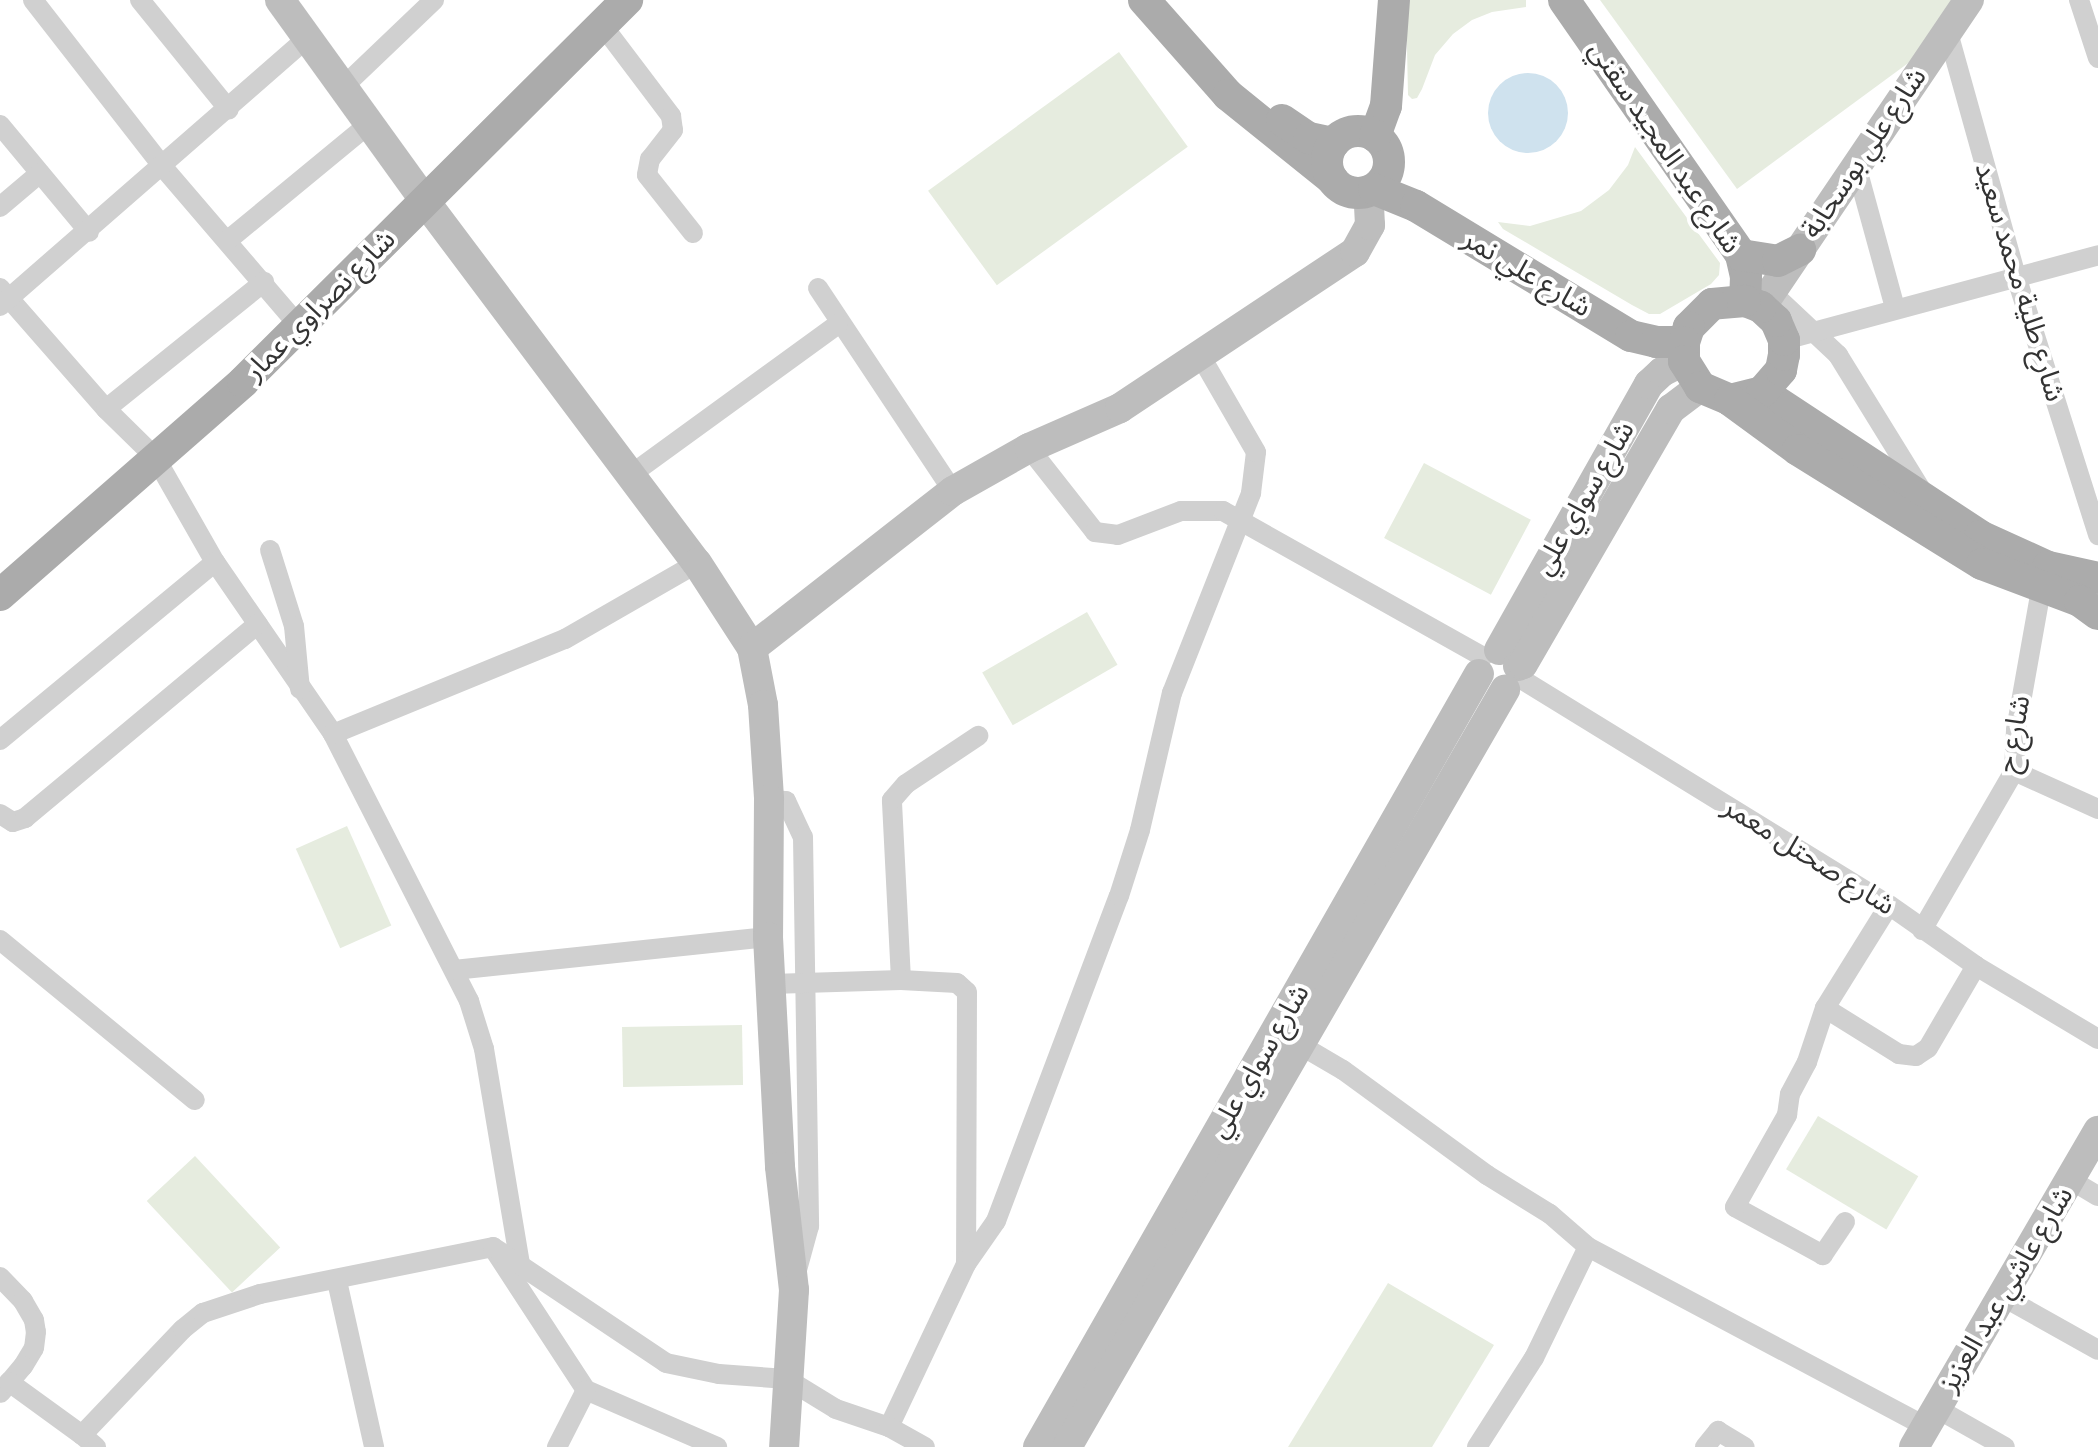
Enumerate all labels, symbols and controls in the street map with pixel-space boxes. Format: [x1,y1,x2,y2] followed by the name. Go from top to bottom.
[1581,34,1749,260] street label: شارع عبد المجيد سقني
[1795,61,1933,245] street label: شارع علي بوسحابة
[1968,158,2072,406] street label: شارع طلية محمد سعيد
[1457,222,1597,324] street label: شارع علي نمر
[238,223,402,387] street label: شارع نصراوي عمار
[1526,415,1642,581] street label: شارع سواي علي
[1991,693,2037,775] street label: شارع ح
[1717,790,1901,922] street label: شارع صحتل معمر
[1201,978,1317,1144] street label: شارع سواي علي
[1932,1180,2080,1398] street label: شارع عاشي عبد العزيز

